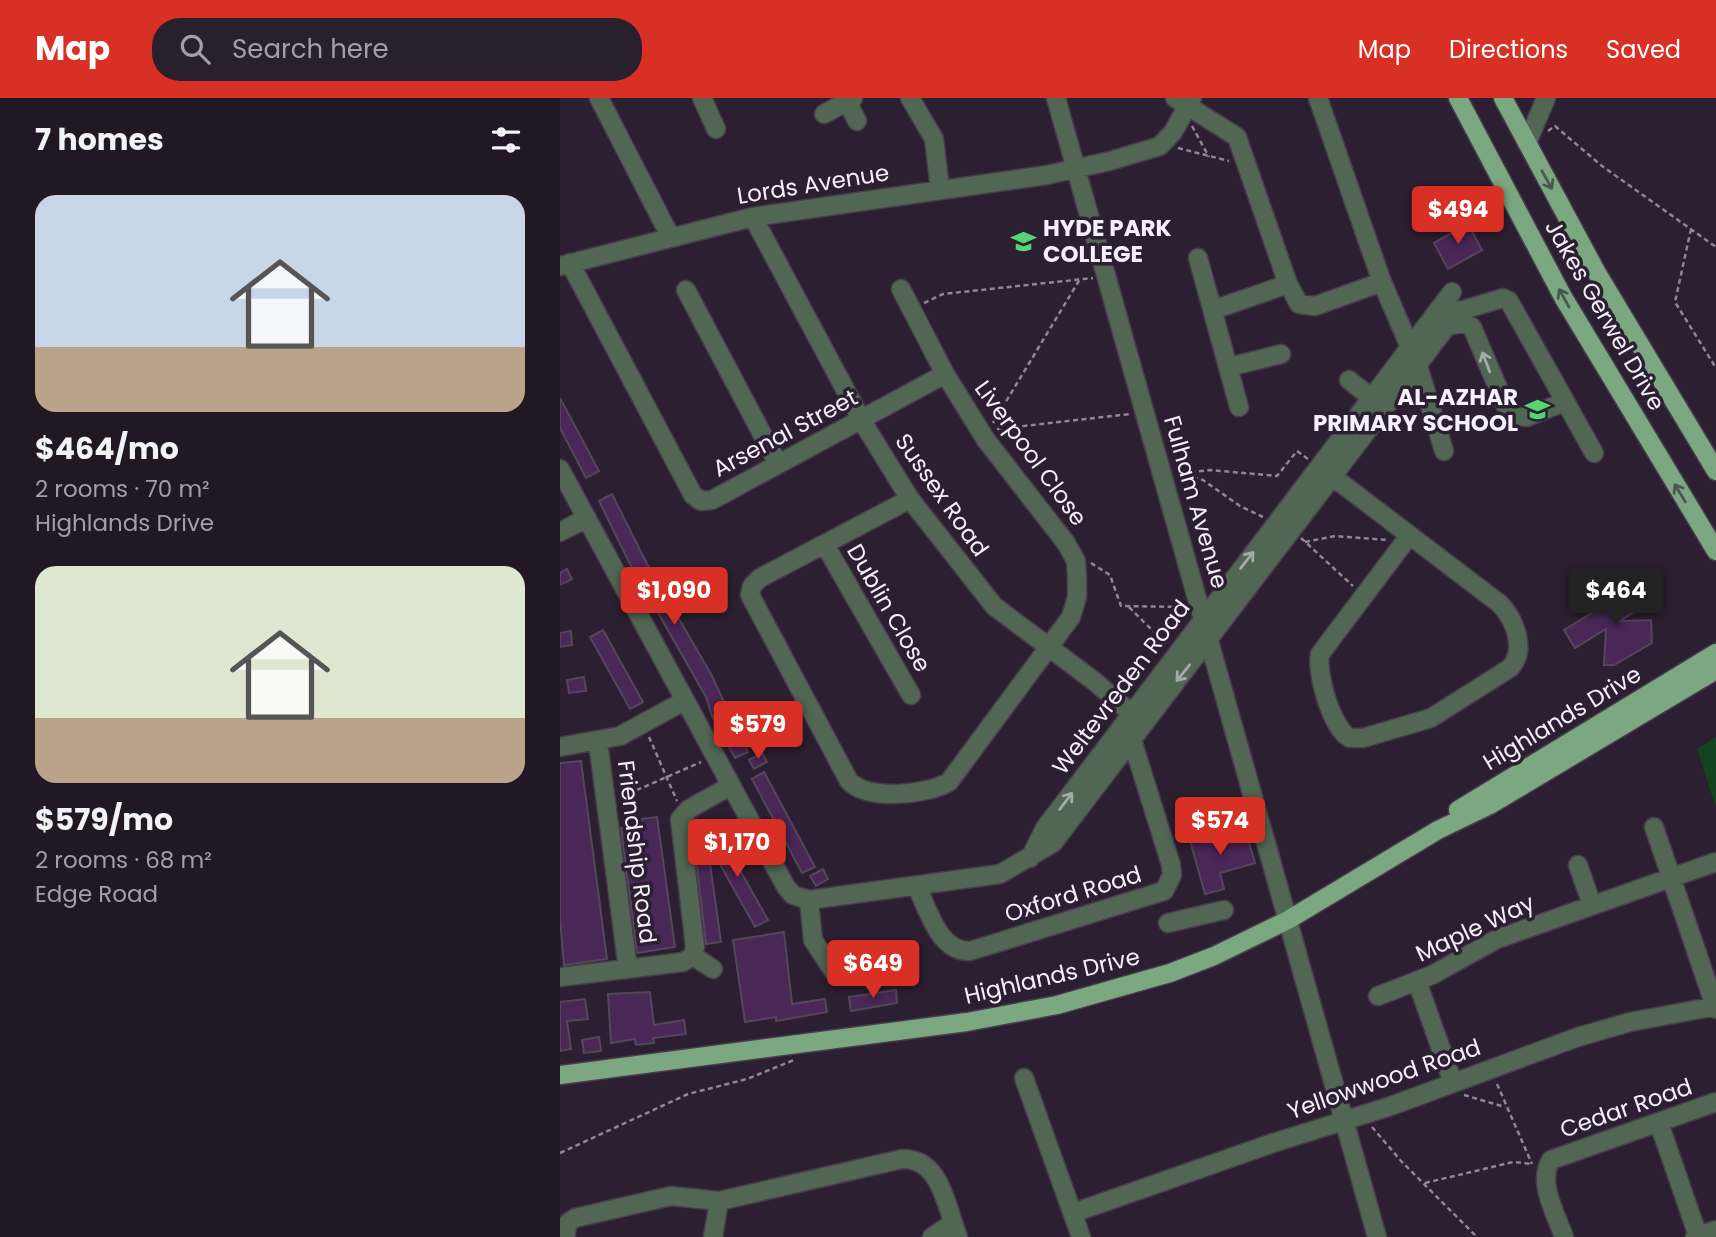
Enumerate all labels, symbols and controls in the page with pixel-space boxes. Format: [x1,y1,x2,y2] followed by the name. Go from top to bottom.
[152,18,642,81] search box
[35,25,110,72] text: Map
[176,30,214,68] icon: search
[232,31,389,67] text: Search here
[1358,33,1411,66] text: Map
[1449,33,1568,66] text: Directions
[1606,33,1681,66] text: Saved
[35,118,164,161] text: 7 homes
[487,121,525,159] icon: filters
[735,156,891,212] street label: Lords Avenue
[1540,169,1554,190] one-way arrow
[1417,186,1499,246] pin: $494
[1428,193,1488,225] text: $494
[1043,212,1172,270] place label: HYDE PARK COLLEGE
[1537,214,1673,416] street label: Jakes Gerwel Drive
[1009,227,1037,255] school or university icon: HYDE PARK COLLEGE
[217,241,343,367] icon: home
[1557,288,1571,308] one-way arrow
[1479,351,1492,373] one-way arrow
[967,374,1095,532] street label: Liverpool Close
[707,381,863,485] street label: Arsenal Street
[1313,381,1518,439] place label: AL-AZHAR PRIMARY SCHOOL
[1524,396,1552,424] school or university icon: AL-AZHAR PRIMARY SCHOOL
[1156,412,1236,592] street label: Fulham Avenue
[35,427,179,470] text: $464/mo
[888,427,996,563] street label: Sussex Road
[35,473,210,505] text: 2 rooms · 70 m²
[1673,483,1687,503] one-way arrow
[35,507,214,539] text: Highlands Drive
[839,538,939,678] street label: Dublin Close
[1240,552,1255,570] one-way arrow
[617,568,731,627] pin: $1,090
[1575,568,1657,627] pin: $464
[637,574,711,606] text: $1,090
[1586,574,1646,606] text: $464
[1045,593,1197,781] street label: Weltevreden Road
[217,612,343,738] icon: home
[1477,658,1647,778] street label: Highlands Drive
[1175,664,1191,682] one-way arrow
[717,702,799,761] pin: $579
[730,708,786,740] text: $579
[610,759,664,945] street label: Friendship Road
[1059,792,1074,810] one-way arrow
[35,798,173,841] text: $579/mo
[1179,798,1261,857] pin: $574
[1191,804,1249,836] text: $574
[680,820,794,879] pin: $1,170
[704,826,770,858] text: $1,170
[35,844,212,876] text: 2 rooms · 68 m²
[1001,858,1145,930] street label: Oxford Road
[35,878,158,910] text: Edge Road
[1410,886,1540,970] street label: Maple Way
[832,940,914,1000] pin: $649
[961,940,1143,1012] street label: Highlands Drive
[843,947,903,979] text: $649
[1283,1031,1485,1127] street label: Yellowwood Road
[1556,1070,1696,1146] street label: Cedar Road

